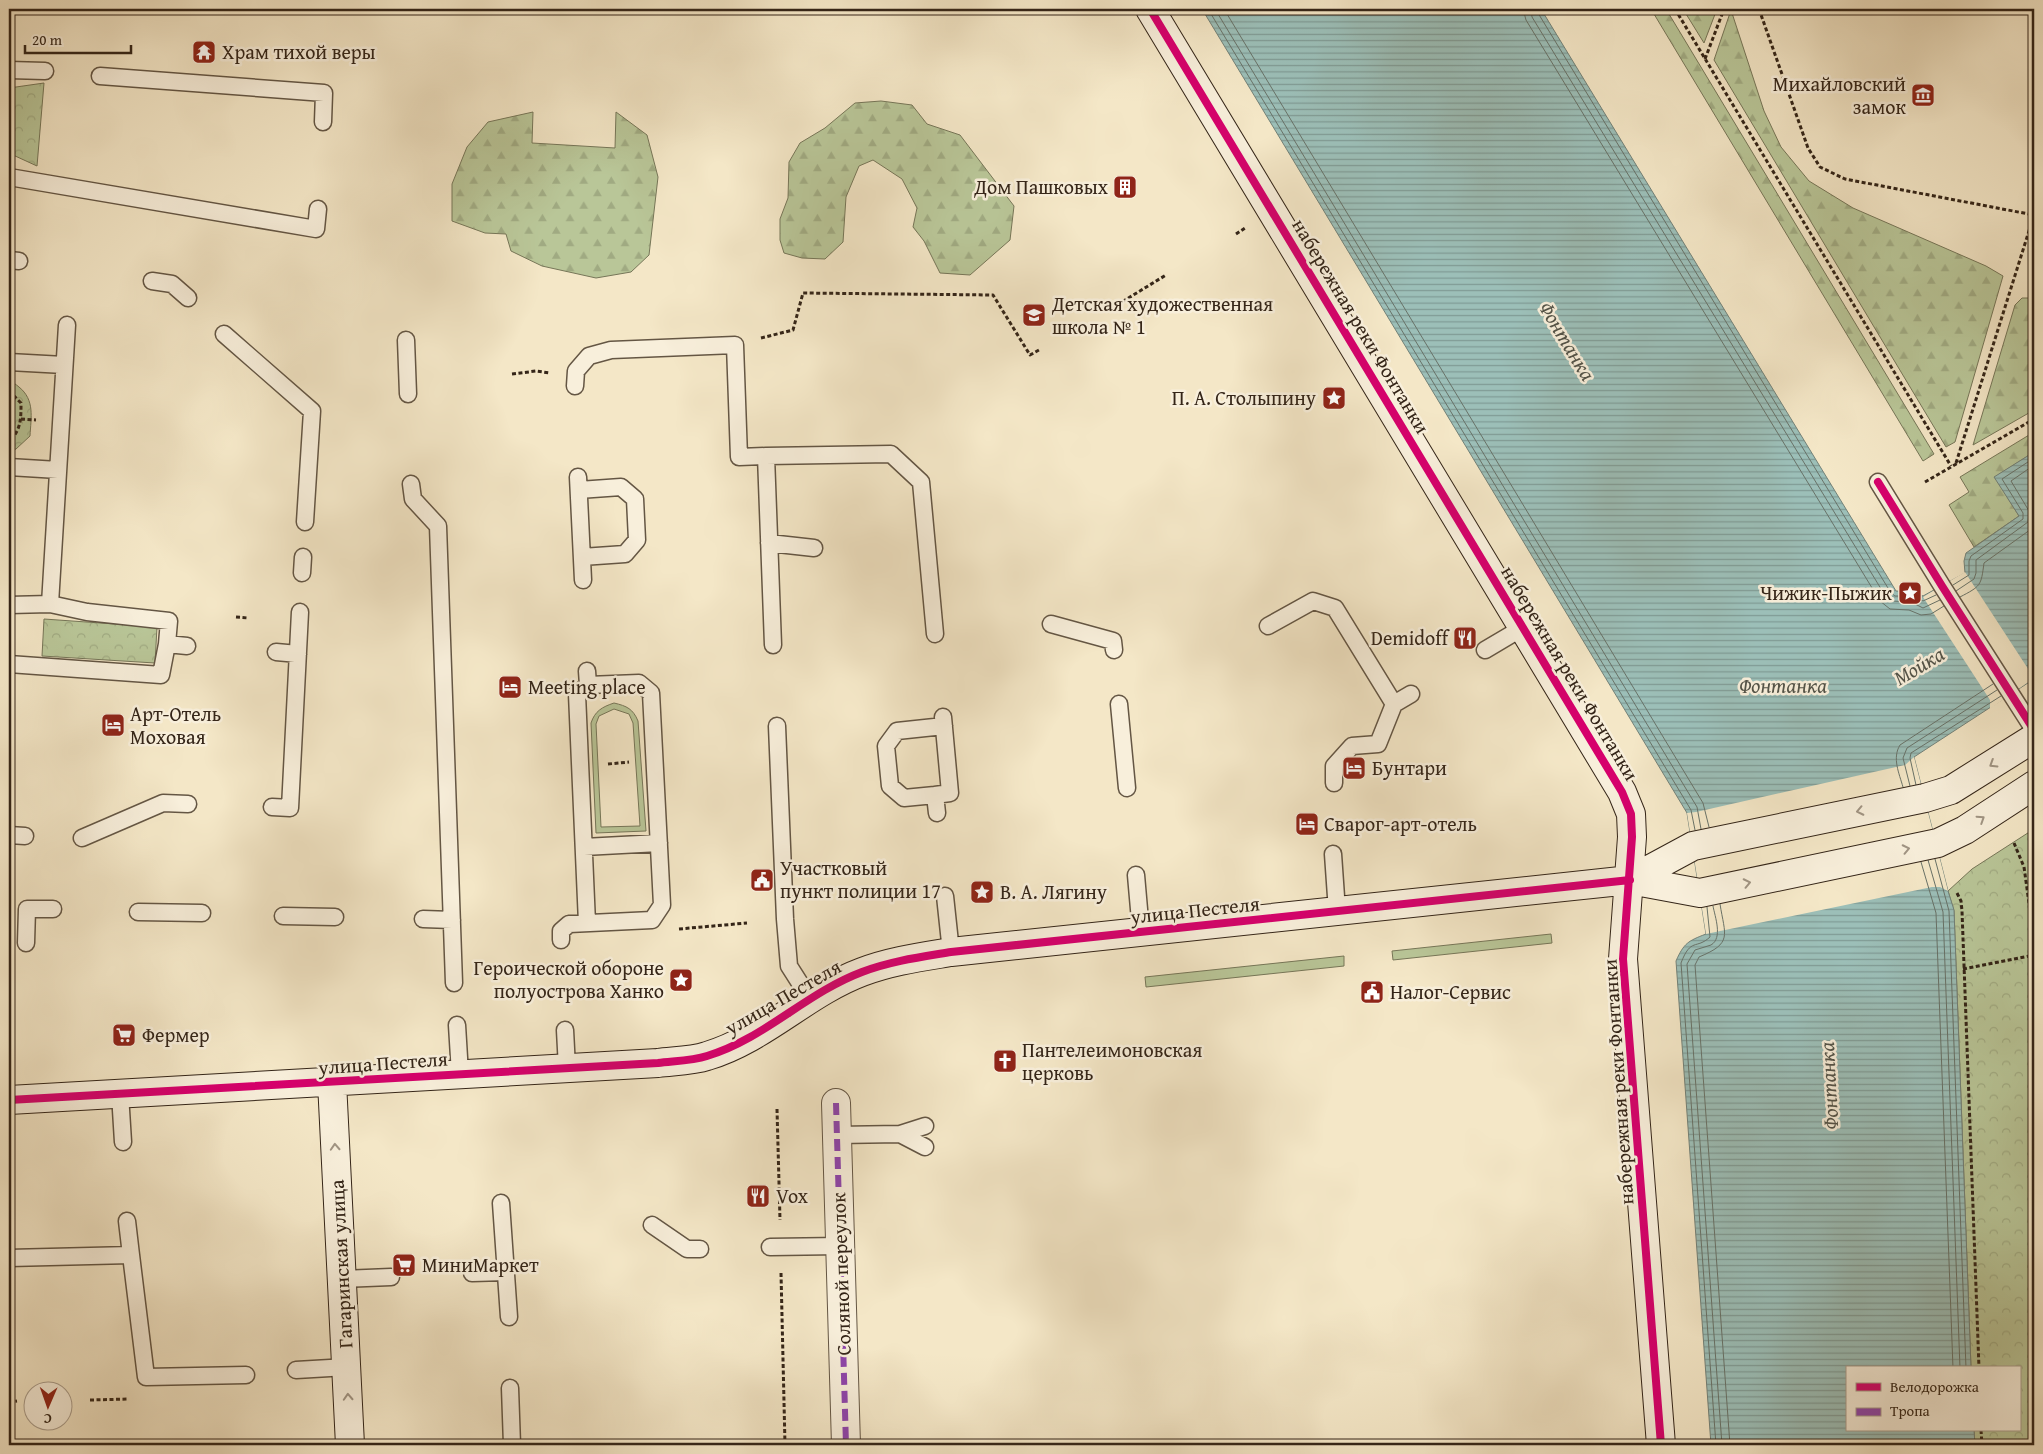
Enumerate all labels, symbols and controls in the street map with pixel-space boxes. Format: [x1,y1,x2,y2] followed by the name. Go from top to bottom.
[25,22,131,54] scale bar
[32,29,63,50] text: 20 m
[222,37,376,66] place label: Храм тихой веры
[191,39,217,65] temple icon: Храм тихой веры
[1773,69,1907,121] place label: Михайловский замок
[1910,82,1936,108] museum icon: Михайловский замок
[973,172,1109,201] place label: Дом Пашковых
[1112,174,1138,200] building icon: Дом Пашковых
[1286,213,1437,439] street label: набережная реки Фонтанки
[1051,289,1273,341] place label: Детская художественная школа № 1
[1531,295,1604,387] water label: Фонтанка
[1021,302,1047,328] school or university icon: Детская художественная школа № 1
[1172,383,1316,412] place label: П. А. Столыпину
[1321,385,1347,411] place icon: П. А. Столыпину
[1495,560,1646,786] street label: набережная реки Фонтанки
[1760,578,1893,607] place label: Чижик-Пыжик
[1897,580,1923,606] place icon: Чижик-Пыжик
[1371,623,1450,652] place label: Demidoff
[1452,625,1478,651] restaurant icon: Demidoff
[1887,638,1950,693] water label: Мойка
[1739,670,1827,701] water label: Фонтанка
[528,672,646,701] place label: Meeting place
[497,674,523,700] hotel icon: Meeting place
[130,699,221,751] place label: Арт-Отель Моховая
[100,712,126,738] hotel icon: Арт-Отель Моховая
[1372,753,1447,782] place label: Бунтари
[1341,755,1367,781] hotel icon: Бунтари
[1989,758,1999,767] one-way arrow
[1855,806,1864,816] one-way arrow
[1324,809,1477,838] place label: Сварог-арт-отель
[1294,811,1320,837] hotel icon: Сварог-арт-отель
[1976,816,1985,826] one-way arrow
[1902,845,1911,855] one-way arrow
[780,853,941,905] place label: Участковый пункт полиции 17
[749,867,775,893] public building icon: Участковый пункт полиции 17
[1000,877,1107,906] place label: В. А. Лягину
[1743,878,1752,889] one-way arrow
[969,879,995,905] place icon: В. А. Лягину
[1128,888,1261,931] street label: улица Пестеля
[718,952,846,1042] street label: улица Пестеля
[473,953,664,1005] place label: Героической обороне полуострова Ханко
[1594,958,1641,1206] street label: набережная реки Фонтанки
[668,967,694,993] place icon: Героической обороне полуострова Ханко
[1390,977,1511,1006] place label: Налог-Сервис
[1359,979,1385,1005] public building icon: Налог-Сервис
[142,1020,210,1049] place label: Фермер
[111,1022,137,1048] supermarket icon: Фермер
[1022,1035,1202,1087] place label: Пантелеимоновская церковь
[1811,1041,1846,1131] water label: Фонтанка
[316,1044,449,1082] street label: улица Пестеля
[992,1048,1018,1074] church icon: Пантелеимоновская церковь
[329,1143,340,1151] one-way arrow
[322,1178,359,1349] street label: Гагаринская улица
[776,1181,809,1210] place label: Vox
[745,1183,771,1209] restaurant icon: Vox
[823,1192,858,1356] street label: Соляной переулок
[422,1250,539,1279] place label: МиниМаркет
[391,1252,417,1278] supermarket icon: МиниМаркет
[1846,1366,2020,1432] legend
[1890,1376,1980,1397] text: Велодорожка
[22,1382,72,1432] north arrow
[343,1392,353,1400] one-way arrow
[1890,1400,1931,1421] text: Тропа
[43,1409,52,1429] text: С

